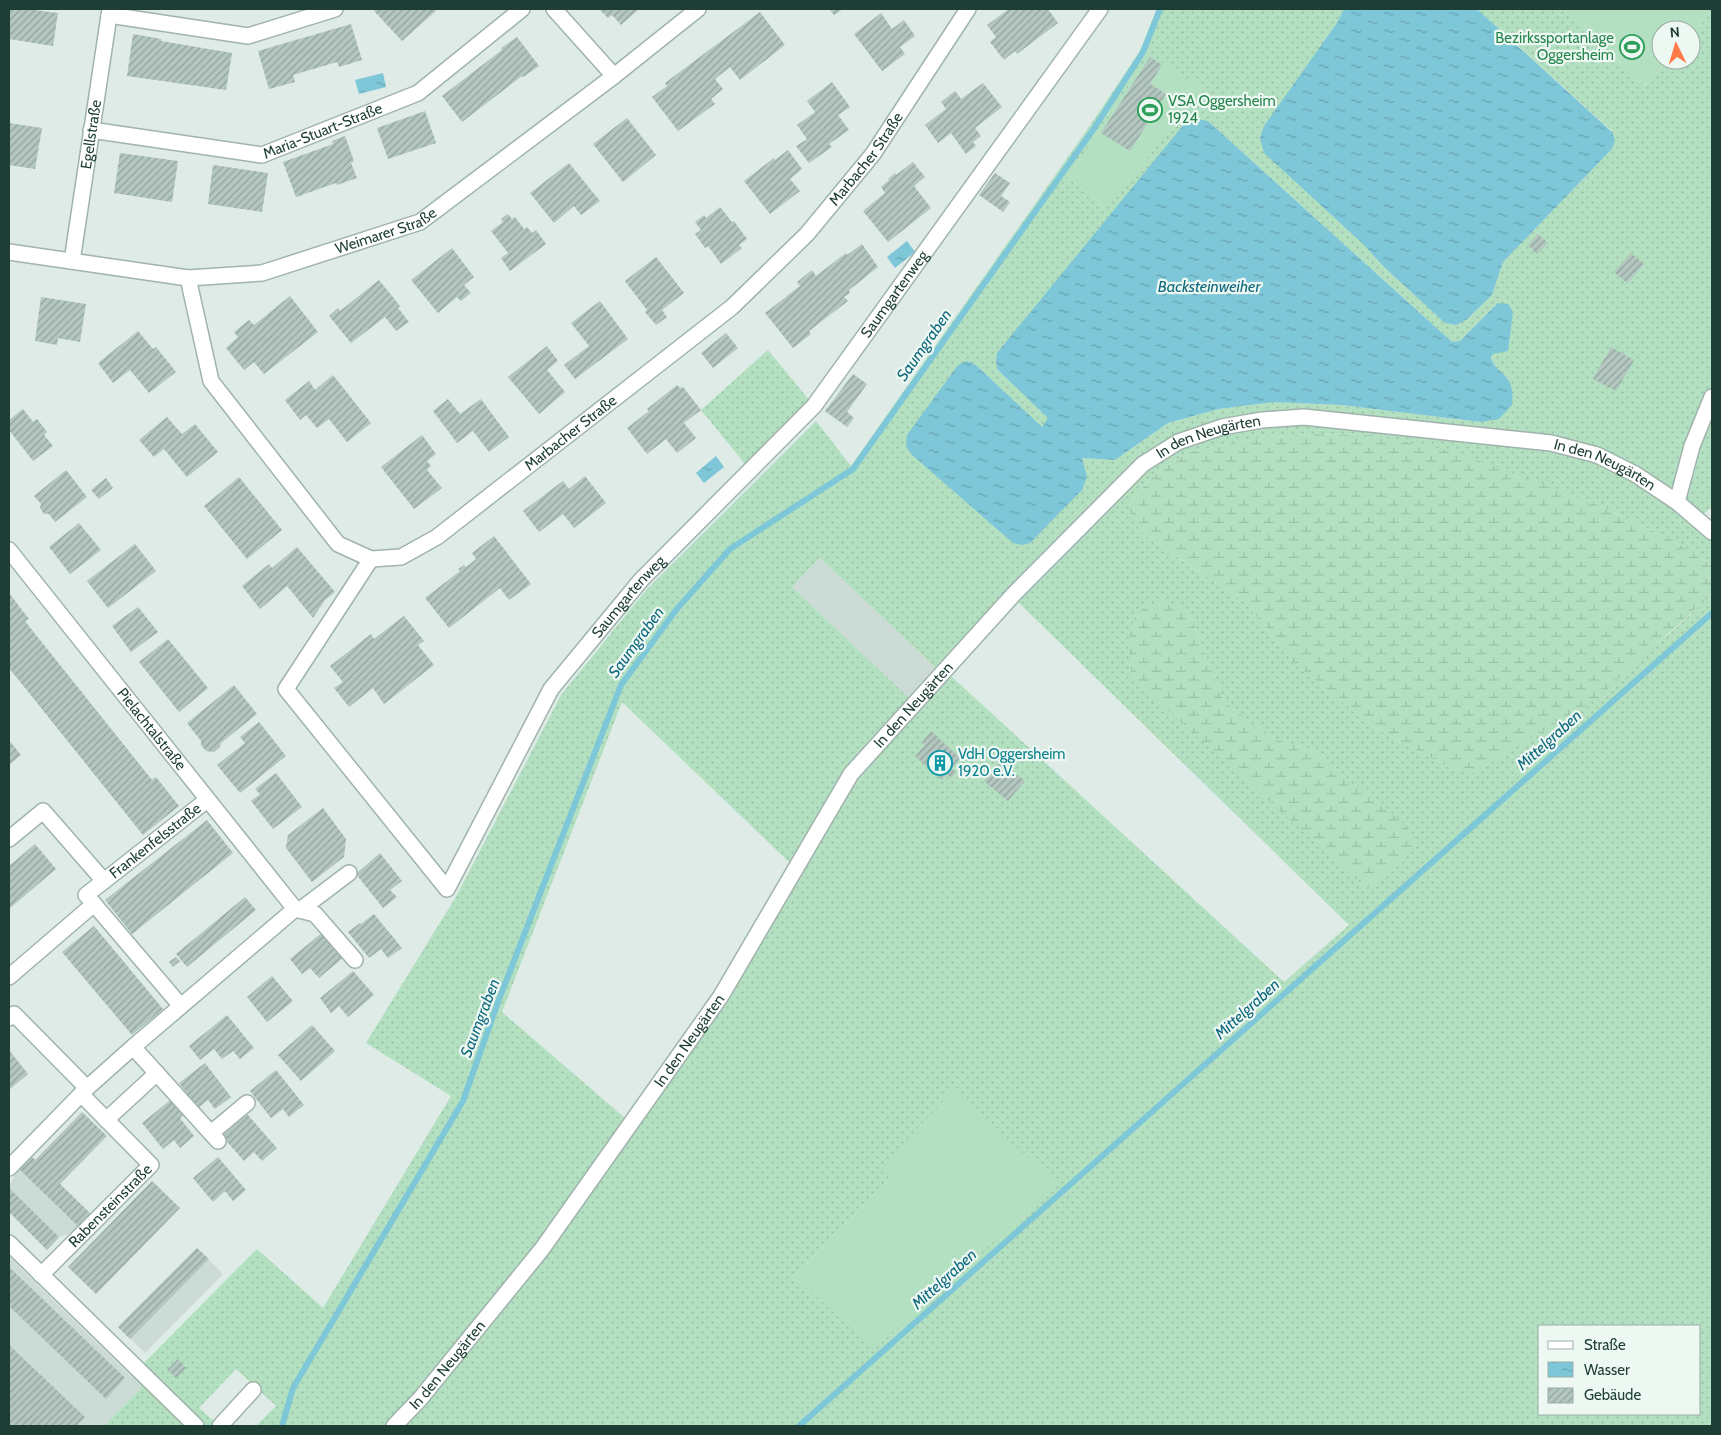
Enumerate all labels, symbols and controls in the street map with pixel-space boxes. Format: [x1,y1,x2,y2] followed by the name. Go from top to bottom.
[1651,20,1701,70] north arrow
[1669,23,1681,41] text: N
[1495,29,1614,64] place label: Bezirkssportanlage Oggersheim
[1619,34,1645,60] sports icon: Bezirkssportanlage Oggersheim
[1168,92,1276,127] place label: VSA Oggersheim 1924
[1137,97,1163,123] sports icon: VSA Oggersheim 1924
[77,98,105,170] street label: Egellstraße
[260,99,385,163] street label: Maria-Stuart-Straße
[825,109,907,209] street label: Marbacher Straße
[333,204,440,258] street label: Weimarer Straße
[857,247,932,341] street label: Saumgartenweg
[1158,277,1261,296] water label: Backsteinweiher
[893,306,955,384] water label: Saumgraben
[521,391,621,474] street label: Marbacher Straße
[1153,411,1262,462] street label: In den Neugärten
[1552,435,1659,494] street label: In den Neugärten
[588,551,669,642] street label: Saumgartenweg
[604,603,668,681] water label: Saumgraben
[870,658,957,752] street label: In den Neugärten
[113,684,190,774] street label: Pielachtalstraße
[1512,706,1585,775] water label: Mittelgraben
[958,745,1066,780] place label: VdH Oggersheim 1920 e.V.
[927,750,953,776] building icon: VdH Oggersheim 1920 e.V.
[106,799,205,882] street label: Frankenfelsstraße
[1210,975,1283,1044] water label: Mittelgraben
[456,976,504,1060] water label: Saumgraben
[650,991,728,1091] street label: In den Neugärten
[65,1160,156,1251] street label: Rabensteinstraße
[907,1245,980,1314] water label: Mittelgraben
[406,1317,489,1413] street label: In den Neugärten
[1538,1325,1701,1415] legend
[1584,1336,1626,1354] text: Straße
[1584,1361,1630,1379] text: Wasser
[1584,1386,1641,1404] text: Gebäude

